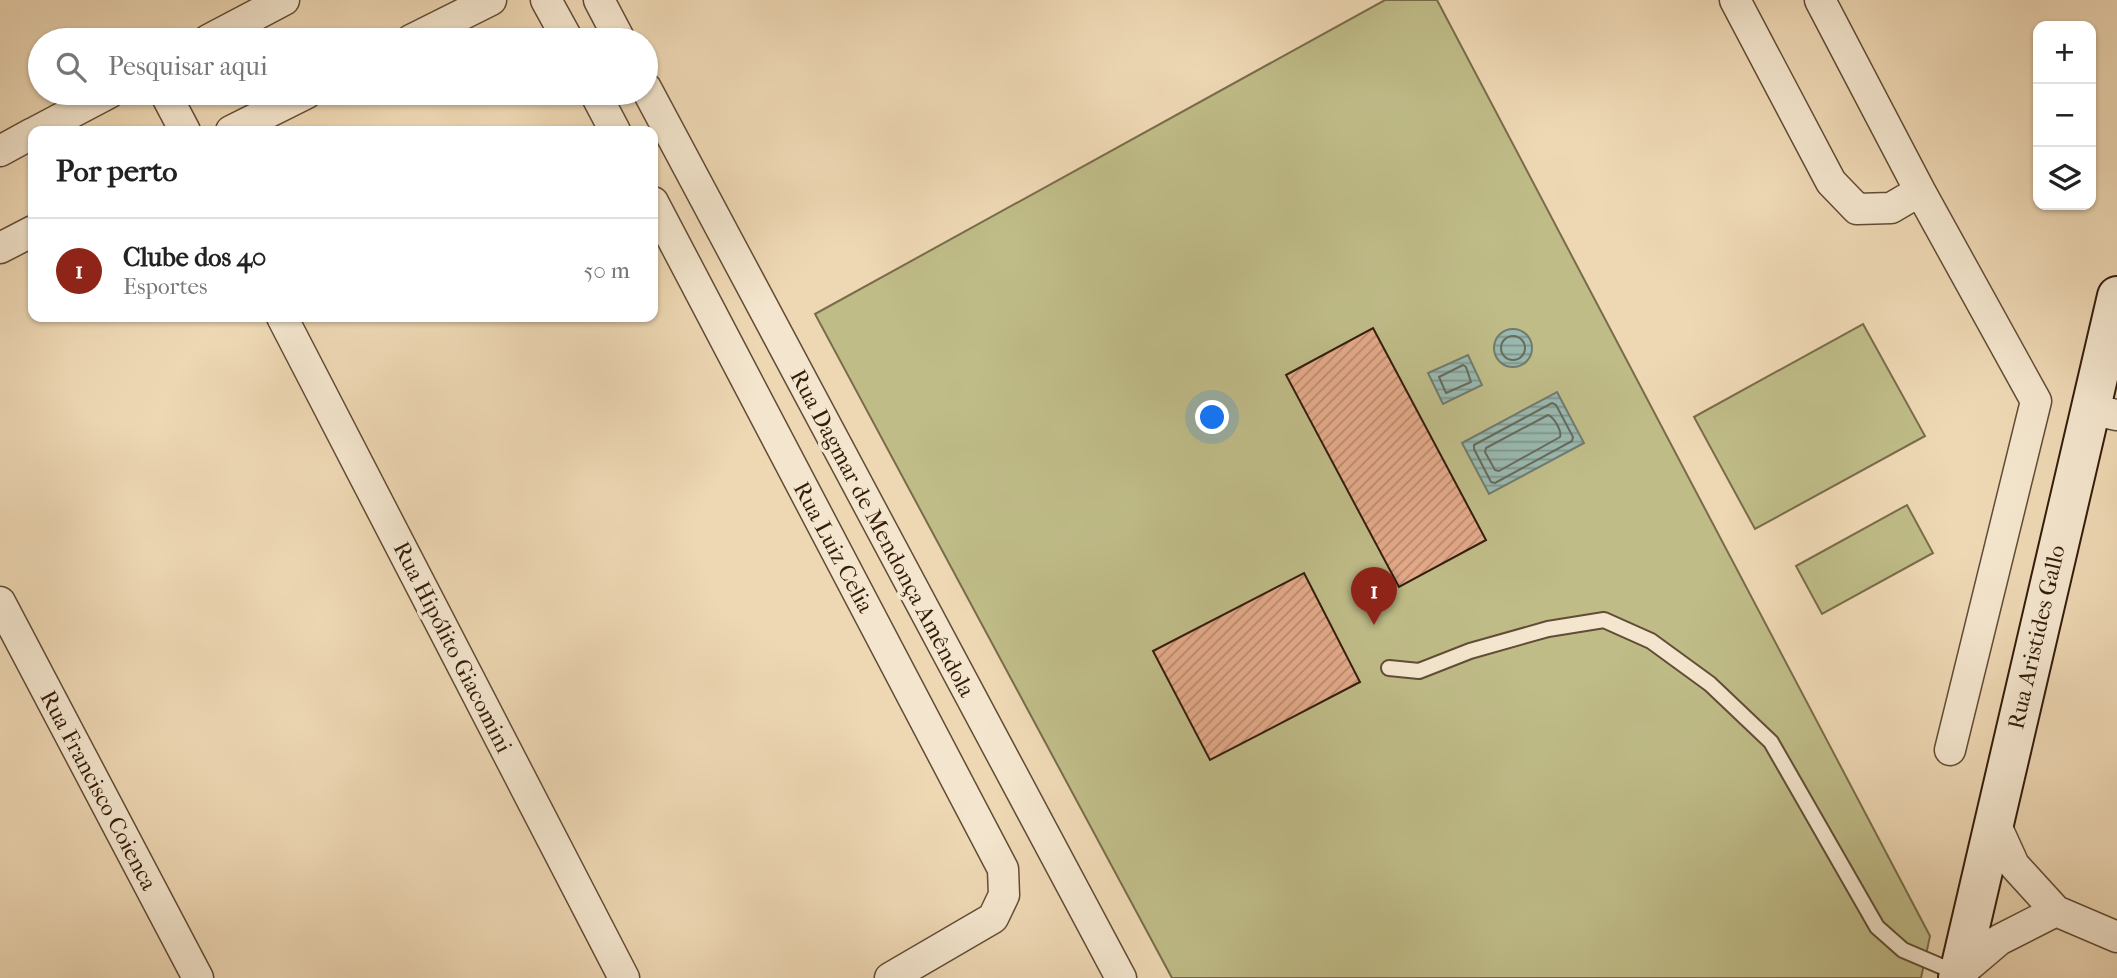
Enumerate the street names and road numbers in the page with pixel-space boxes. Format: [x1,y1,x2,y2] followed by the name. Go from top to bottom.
[785,365,981,702] street label: Rua Dagmar de Mendonça Amêndola
[788,477,879,618] street label: Rua Luiz Celia
[388,537,518,757] street label: Rua Hipólito Giacomini
[2002,542,2071,732] street label: Rua Aristides Gallo
[35,686,163,895] street label: Rua Francisco Coienca

